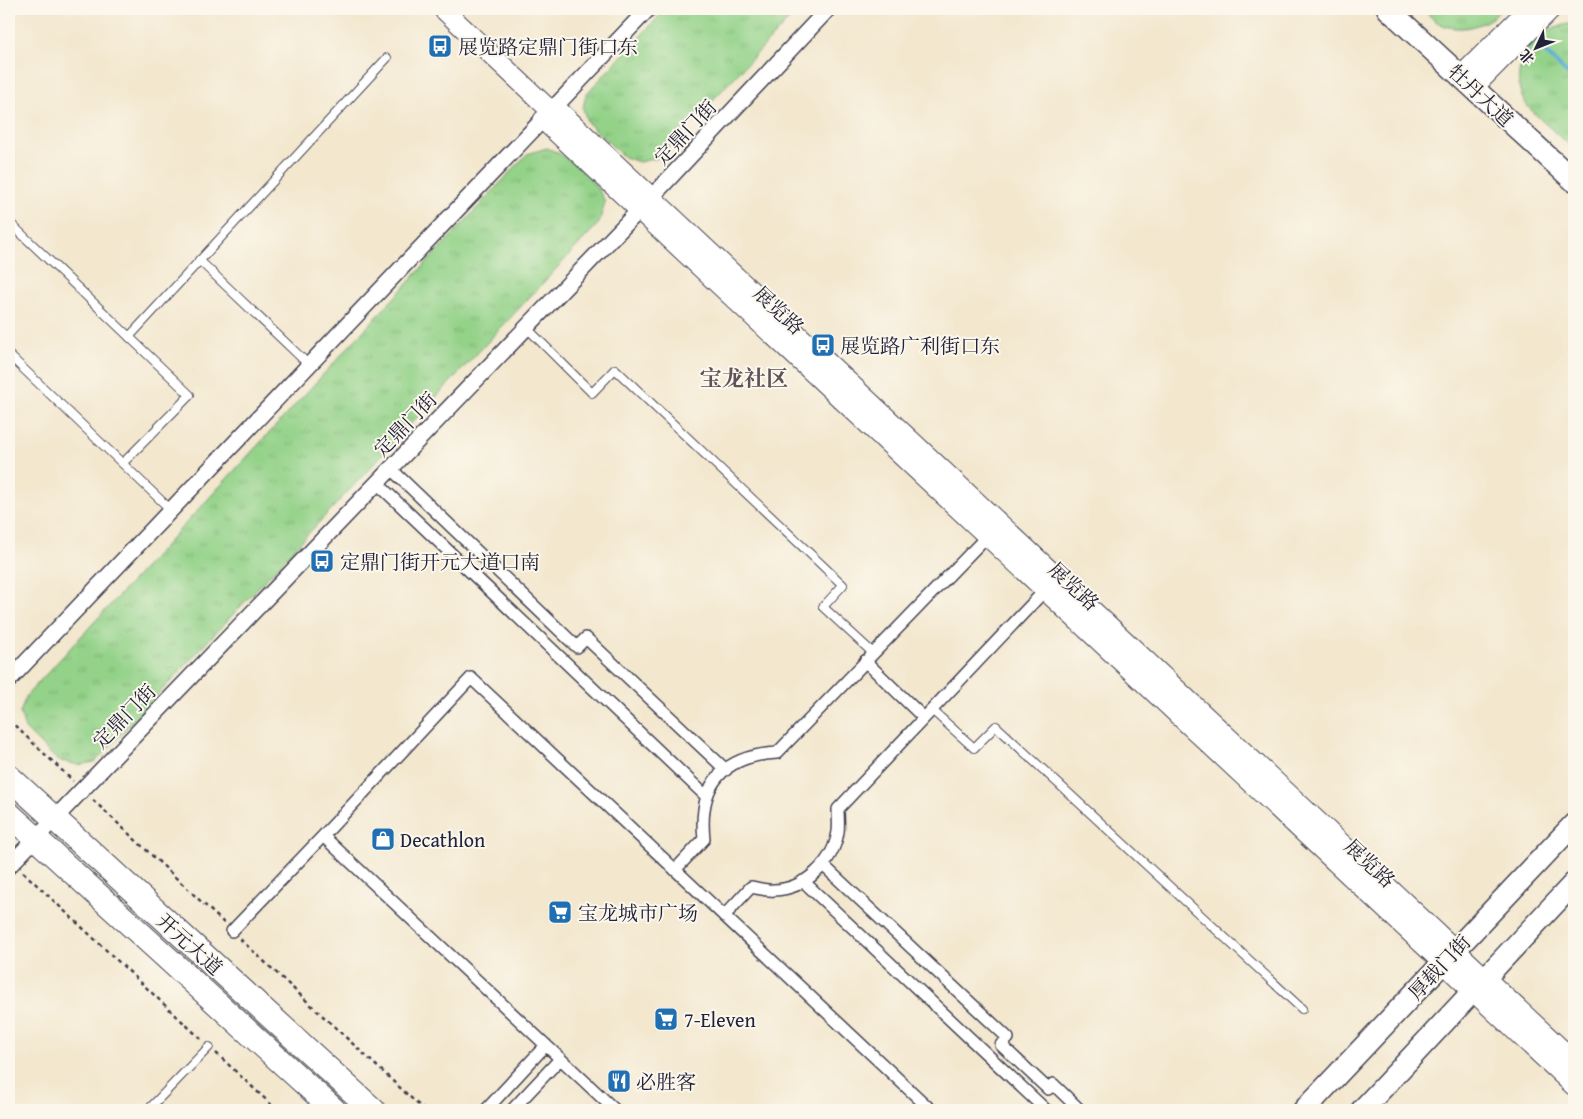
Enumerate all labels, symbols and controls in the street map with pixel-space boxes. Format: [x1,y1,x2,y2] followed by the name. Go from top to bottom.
[1510,22,1560,72] north arrow
[458,32,638,61] place label: 展览路定鼎门街口东
[427,33,453,59] bus stop icon: 展览路定鼎门街口东
[1514,45,1539,69] text: 北
[1442,57,1520,133] street label: 牡丹大道
[647,93,723,171] street label: 定鼎门街
[747,279,811,341] street label: 展览路
[840,331,1000,360] place label: 展览路广利街口东
[810,332,836,358] bus stop icon: 展览路广利街口东
[700,362,788,394] district label: 宝龙社区
[367,385,443,463] street label: 定鼎门街
[340,547,540,576] place label: 定鼎门街开元大道口南
[309,548,335,574] bus stop icon: 定鼎门街开元大道口南
[1042,555,1106,617] street label: 展览路
[86,677,162,755] street label: 定鼎门街
[400,825,485,854] place label: Decathlon
[370,826,396,852] shop icon: Decathlon
[1338,832,1402,894] street label: 展览路
[578,898,698,927] place label: 宝龙城市广场
[547,899,573,925] supermarket icon: 宝龙城市广场
[151,906,229,982] street label: 开元大道
[1401,928,1477,1006] street label: 厚载门街
[684,1005,756,1034] place label: 7-Eleven
[653,1006,679,1032] supermarket icon: 7-Eleven
[636,1067,696,1096] place label: 必胜客
[606,1068,632,1094] restaurant icon: 必胜客

